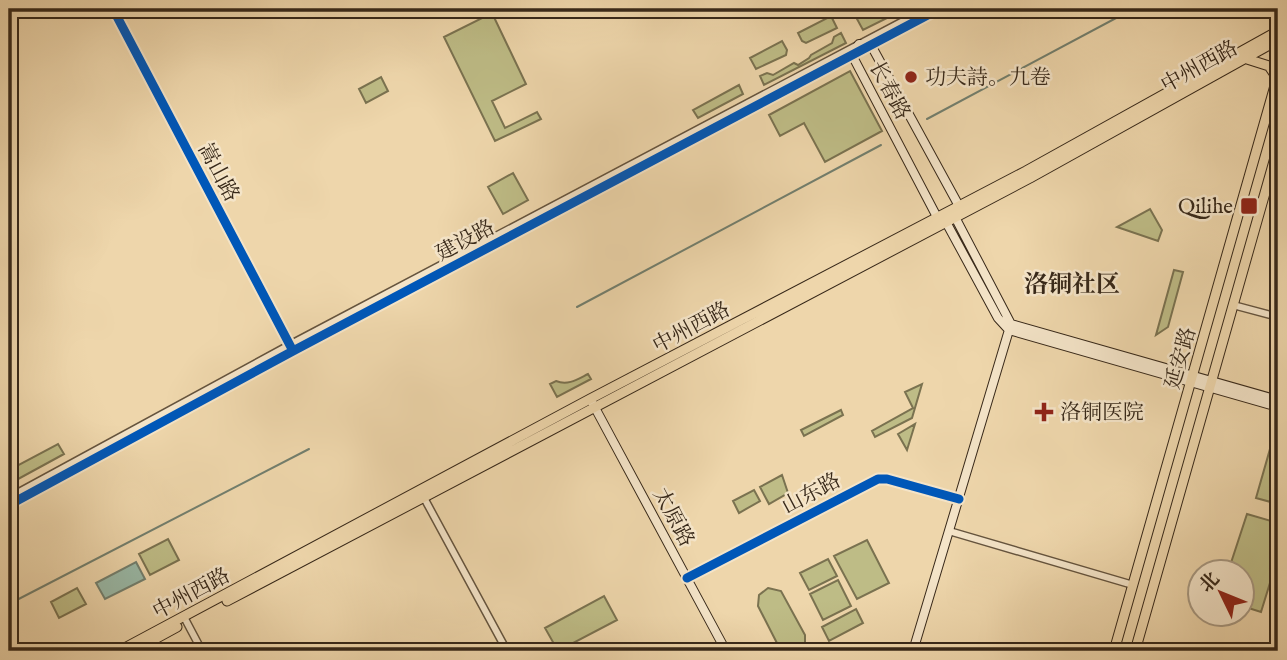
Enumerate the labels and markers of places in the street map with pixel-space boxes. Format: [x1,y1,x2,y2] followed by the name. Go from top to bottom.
[925,65,1051,92] place label: 功夫詩。九卷
[903,69,919,85] marker: 功夫詩。九卷
[1178,194,1233,221] place label: Qilihe
[1239,196,1259,216] marker: Qilihe
[1060,400,1144,427] place label: 洛铜医院
[1034,402,1054,422] marker: 洛铜医院

